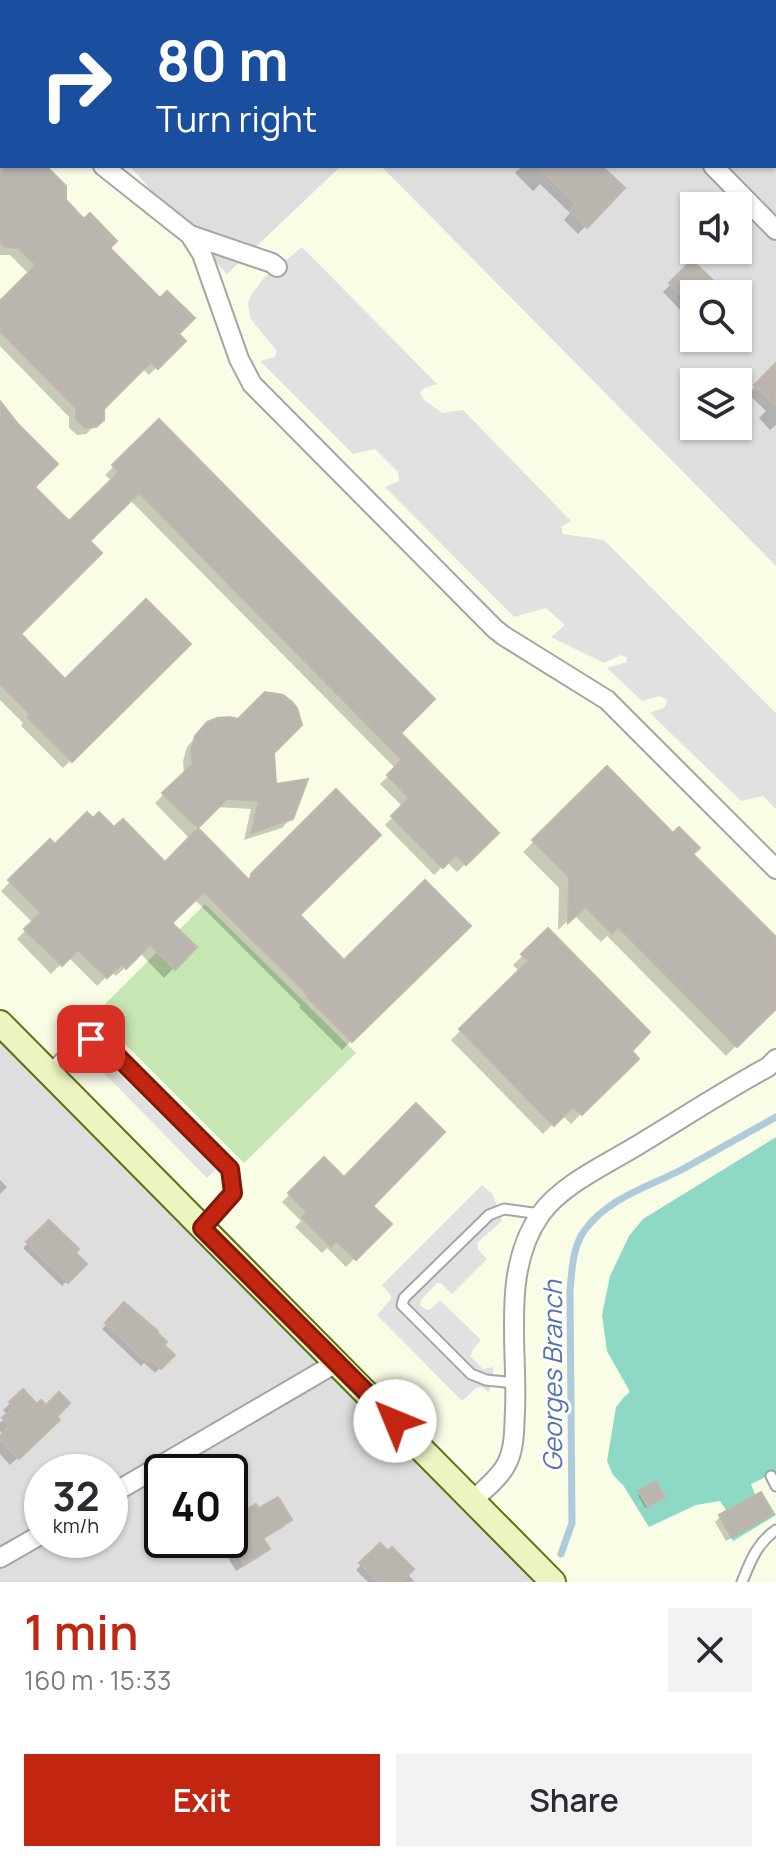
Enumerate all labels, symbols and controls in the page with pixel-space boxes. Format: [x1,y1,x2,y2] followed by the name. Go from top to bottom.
[156,21,289,98] text: 80 m
[24,32,128,136] icon: right
[156,94,317,143] text: Turn right
[680,192,752,440] map controls
[680,192,752,264] button: sound
[680,280,752,352] button: search
[680,368,752,440] button: layers
[57,1005,125,1073] pin
[69,1017,113,1061] icon: arrive
[534,1279,570,1472] water label: Georges Branch
[353,1379,437,1463] position arrow
[144,1454,248,1558] speed limit sign: 40
[52,1468,100,1523] text: 32
[53,1512,99,1539] text: km/h
[24,1599,138,1664] text: 1 min
[668,1608,752,1692] button: close
[24,1662,171,1698] text: 160 m · 15:33
[24,1754,380,1846] button: Exit
[396,1754,752,1846] button: Share

